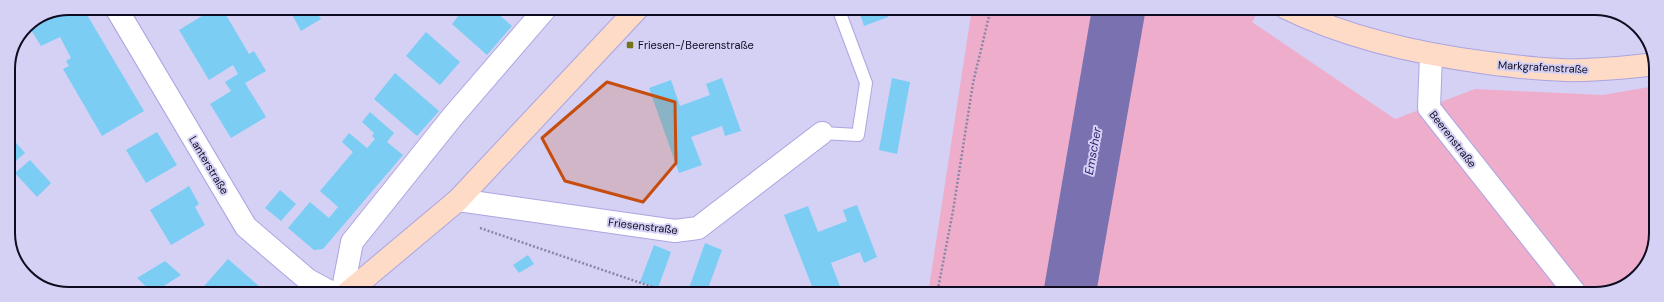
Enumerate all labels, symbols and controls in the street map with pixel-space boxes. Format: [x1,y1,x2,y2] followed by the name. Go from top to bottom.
[638,38,754,52] place label: Friesen-/Beerenstraße
[625,40,635,50] marker: Friesen-/Beerenstraße
[1498,58,1588,76] street label: Markgrafenstraße
[1426,108,1480,170] street label: Beerenstraße
[1081,125,1105,176] water label: Emscher
[186,133,232,197] street label: Lanterstraße
[607,215,679,237] street label: Friesenstraße

